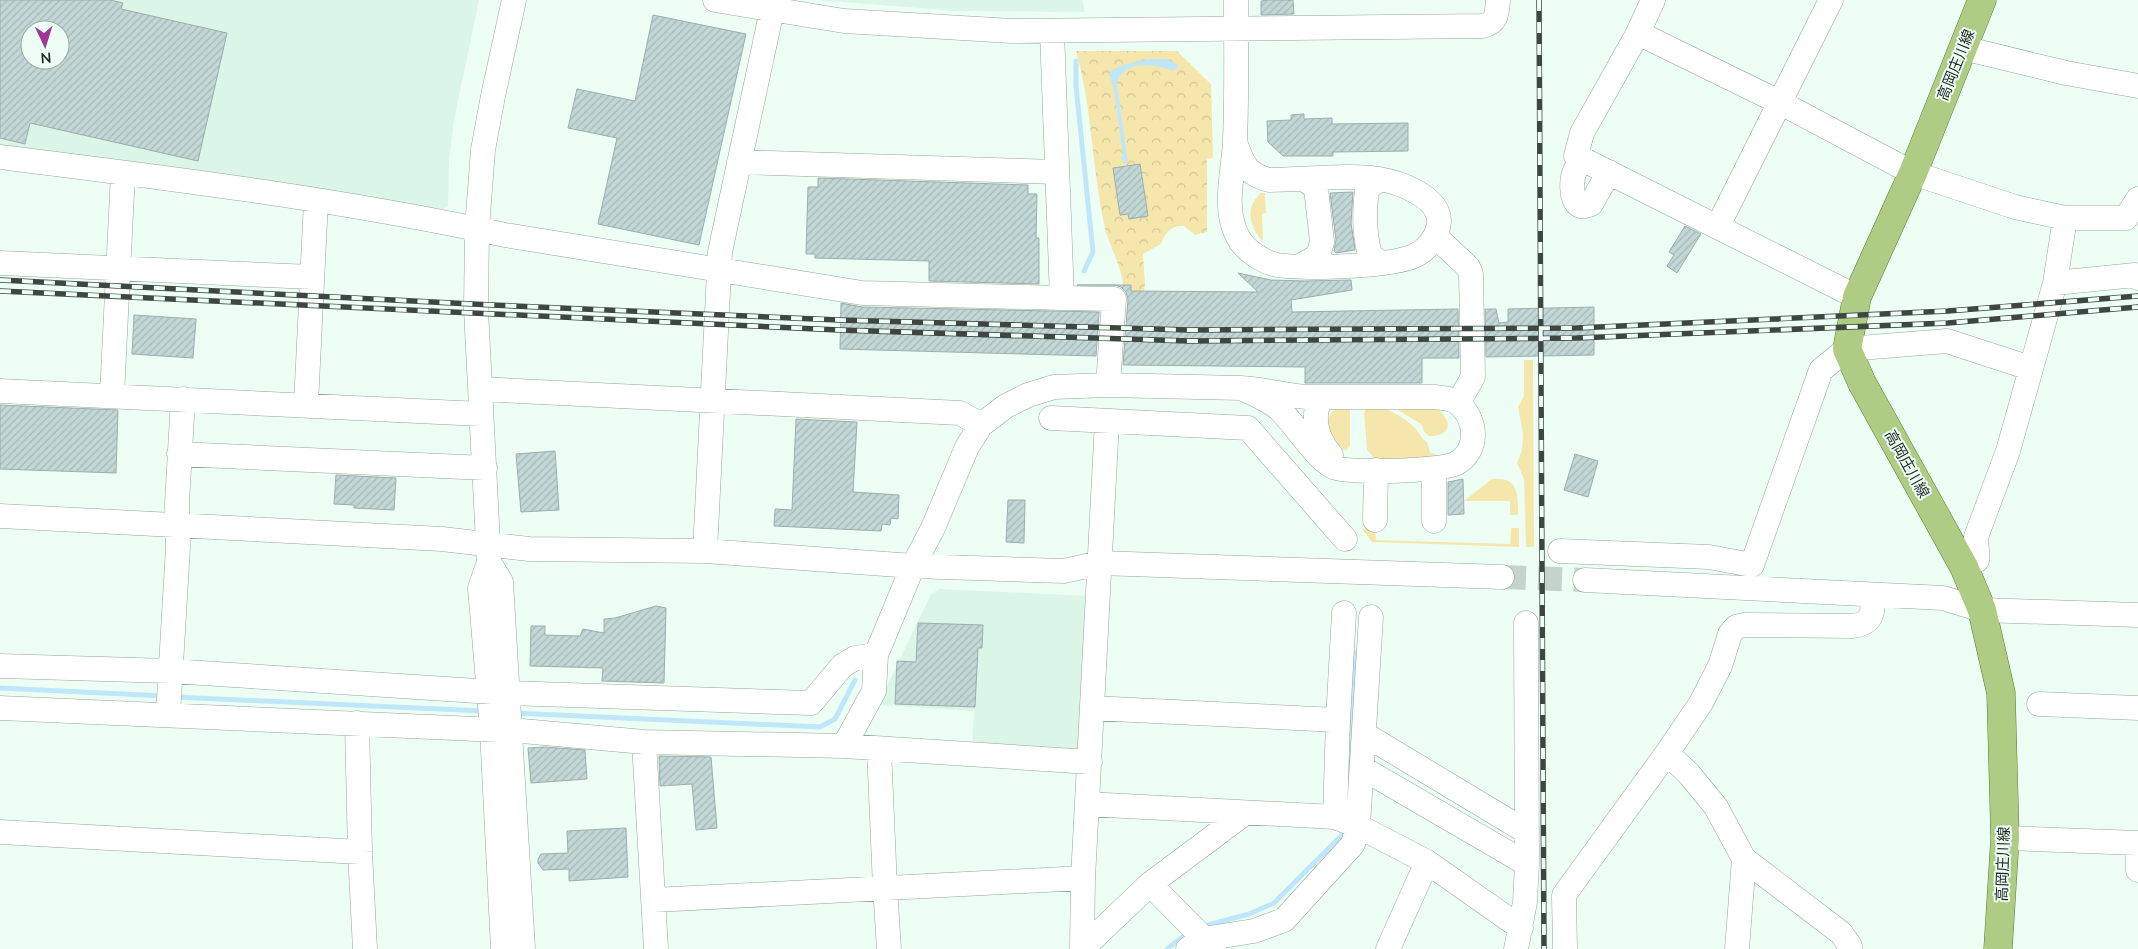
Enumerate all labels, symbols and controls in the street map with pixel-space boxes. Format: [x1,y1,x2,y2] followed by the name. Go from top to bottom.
[20,20,70,70] north arrow
[1933,26,1977,103] street label: 高岡庄川線
[40,50,52,67] text: N
[1882,426,1934,501] street label: 高岡庄川線
[1992,826,2012,902] street label: 高岡庄川線

